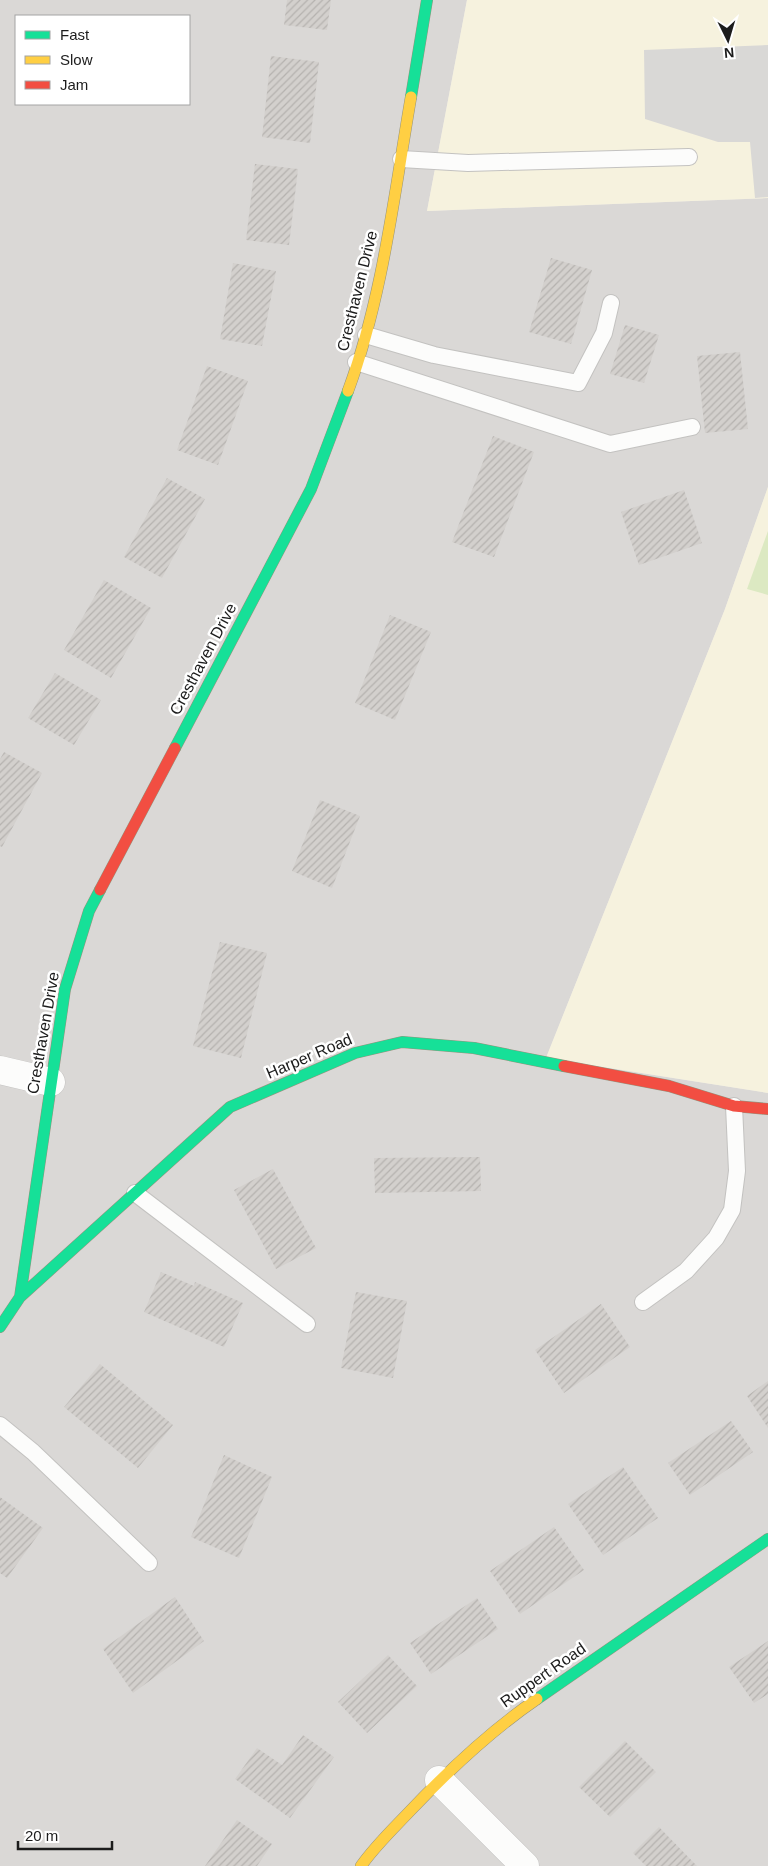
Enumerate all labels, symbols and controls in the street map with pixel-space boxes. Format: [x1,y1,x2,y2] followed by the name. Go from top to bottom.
[15,15,190,105] legend
[703,15,753,65] north arrow
[60,26,90,43] text: Fast
[723,45,735,61] text: N
[60,51,93,68] text: Slow
[60,76,88,93] text: Jam
[334,229,380,353] street label: Cresthaven Drive
[166,600,240,718] street label: Cresthaven Drive
[24,971,62,1095] street label: Cresthaven Drive
[264,1030,354,1082] street label: Harper Road
[497,1639,589,1711] street label: Ruppert Road
[18,1818,111,1850] scale bar
[25,1827,58,1844] text: 20 m

